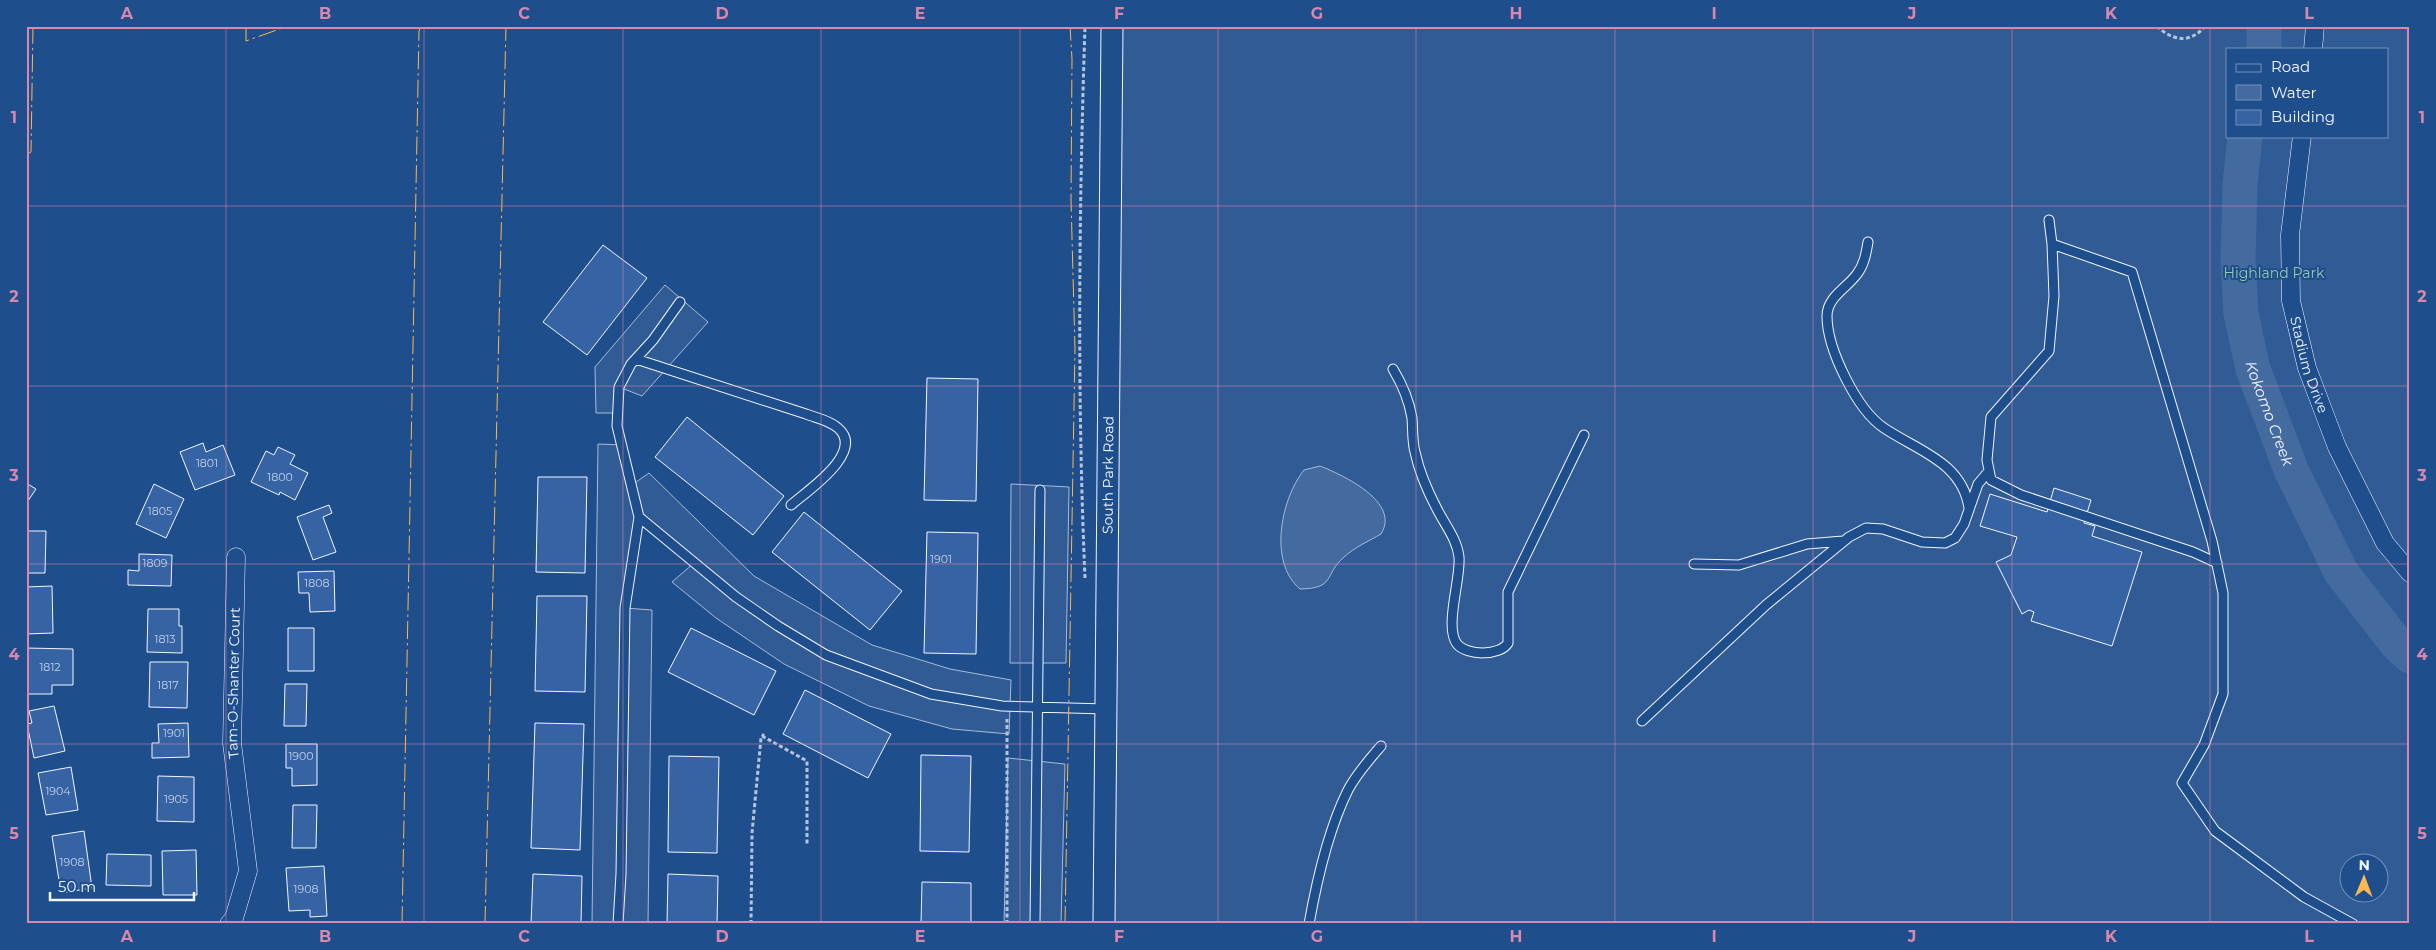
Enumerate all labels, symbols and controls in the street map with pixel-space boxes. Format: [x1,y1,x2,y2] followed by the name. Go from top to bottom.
[120,4,134,23] text: A
[319,4,331,23] text: B
[518,4,530,23] text: C
[715,4,729,23] text: D
[915,4,925,23] text: E
[1114,4,1124,23] text: F
[1311,4,1323,23] text: G
[1510,4,1522,23] text: H
[1711,4,1717,23] text: I
[1907,4,1916,23] text: J
[2105,4,2118,23] text: K
[2304,4,2314,23] text: L
[2226,48,2388,138] legend
[2271,57,2310,76] text: Road
[2271,83,2317,102] text: Water
[2271,107,2335,126] text: Building
[11,108,17,127] text: 1
[2419,108,2425,127] text: 1
[2224,264,2325,282] park label: Highland Park
[9,287,19,306] text: 2
[2417,287,2427,306] text: 2
[2286,315,2332,416] street label: Stadium Drive
[2242,359,2299,469] water label: Kokomo Creek
[1098,416,1118,534] street label: South Park Road
[196,456,218,470] house number: 1801
[8,466,19,485] text: 3
[2416,466,2427,485] text: 3
[267,470,293,484] house number: 1800
[148,504,172,518] house number: 1805
[930,552,952,566] house number: 1901
[143,556,168,570] house number: 1809
[304,576,330,590] house number: 1808
[223,607,244,760] street label: Tam-O-Shanter Court
[154,632,176,646] house number: 1813
[8,645,20,664] text: 4
[2416,645,2428,664] text: 4
[39,660,61,674] house number: 1812
[157,678,179,692] house number: 1817
[163,726,185,740] house number: 1901
[288,749,314,763] house number: 1900
[45,784,71,798] house number: 1904
[164,792,188,806] house number: 1905
[9,824,19,843] text: 5
[2417,824,2427,843] text: 5
[2338,852,2388,902] north arrow
[60,855,84,869] house number: 1908
[2358,856,2370,874] text: N
[50,870,194,902] scale bar
[58,877,96,896] text: 50 m
[294,882,318,896] house number: 1908
[120,927,134,946] text: A
[319,927,331,946] text: B
[518,927,530,946] text: C
[715,927,729,946] text: D
[915,927,925,946] text: E
[1114,927,1124,946] text: F
[1311,927,1323,946] text: G
[1510,927,1522,946] text: H
[1711,927,1717,946] text: I
[1907,927,1916,946] text: J
[2105,927,2118,946] text: K
[2304,927,2314,946] text: L

